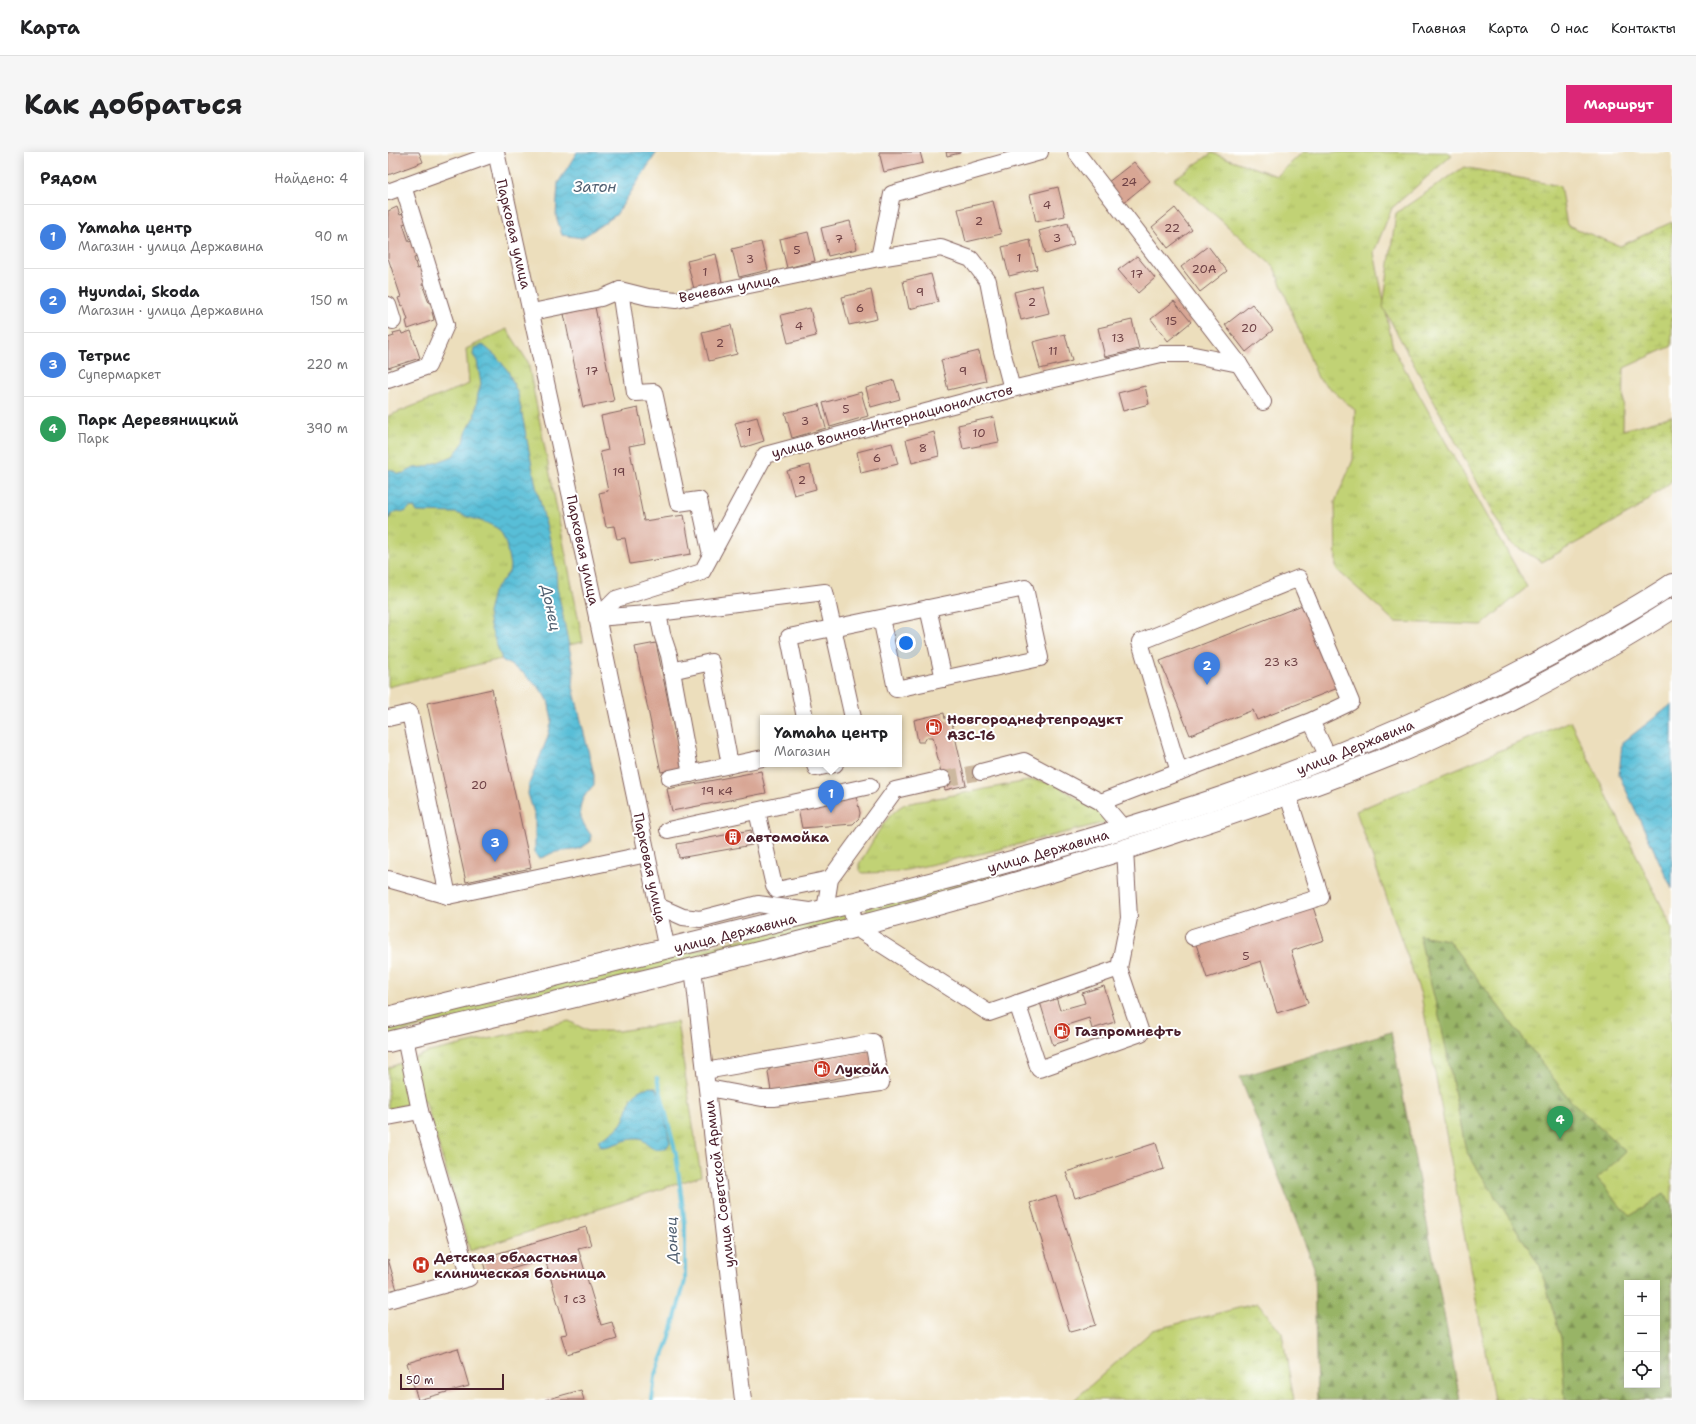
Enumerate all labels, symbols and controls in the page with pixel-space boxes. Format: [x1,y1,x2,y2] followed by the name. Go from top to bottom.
[20,15,80,40] text: Карта
[1412,19,1466,37] text: Главная
[1488,19,1528,37] text: Карта
[1550,19,1589,37] text: О нас
[1611,19,1676,37] text: Контакты
[24,85,243,123] text: Как добраться
[1566,85,1672,123] button: Маршрут
[40,167,97,189] text: Рядом
[274,170,348,187] text: Найдено: 4
[1121,174,1137,190] house number: 24
[493,177,535,291] street label: Парковая улица
[574,177,617,197] water label: Затон
[1043,197,1051,213] house number: 4
[975,213,983,229] house number: 2
[78,218,192,238] text: Yamaha центр
[1164,220,1180,236] house number: 22
[50,228,56,245] text: 1
[314,228,348,245] text: 90 m
[1053,230,1061,246] house number: 3
[835,231,843,247] house number: 7
[78,238,263,255] text: Магазин · улица Державина
[793,242,801,258] house number: 5
[1016,250,1022,266] house number: 1
[746,251,754,267] house number: 3
[1191,261,1217,277] house number: 20А
[702,264,708,280] house number: 1
[1131,266,1143,282] house number: 17
[677,269,781,307] street label: Вечевая улица
[78,282,200,302] text: Hyundai, Skoda
[916,284,924,300] house number: 9
[48,292,58,309] text: 2
[310,292,348,309] text: 150 m
[1028,294,1036,310] house number: 2
[856,300,864,316] house number: 6
[78,302,263,319] text: Магазин · улица Державина
[1165,313,1177,329] house number: 15
[795,318,803,334] house number: 4
[1241,320,1257,336] house number: 20
[1112,330,1124,346] house number: 13
[716,335,724,351] house number: 2
[1048,343,1058,359] house number: 11
[78,346,130,366] text: Тетрис
[48,356,58,373] text: 3
[306,356,348,373] text: 220 m
[586,363,598,379] house number: 17
[959,363,967,379] house number: 9
[78,366,161,383] text: Супермаркет
[769,380,1015,462] street label: улица Воинов-Интернационалистов
[842,401,850,417] house number: 5
[78,410,239,430] text: Парк Деревяницкий
[801,413,809,429] house number: 3
[48,420,58,437] text: 4
[306,420,348,437] text: 390 m
[746,424,752,440] house number: 1
[972,425,986,441] house number: 10
[78,430,109,447] text: Парк
[919,440,927,456] house number: 8
[873,450,881,466] house number: 6
[613,464,625,480] house number: 19
[798,472,806,488] house number: 2
[563,493,604,607] street label: Парковая улица
[536,582,566,633] water label: Донец
[896,633,916,653] your location
[1194,652,1220,685] pin: 2
[1264,654,1298,670] house number: 23 к3
[947,710,1124,744] place label: Новгороднефтепродукт АЗС-16
[760,715,902,767] popup
[1293,715,1417,779] street label: улица Державина
[924,717,944,737] fuel station icon: Новгороднефтепродукт АЗС-16
[774,723,888,743] text: Yamaha центр
[774,743,830,760] text: Магазин
[471,777,487,793] house number: 20
[818,780,844,813] pin: 1
[701,783,733,799] house number: 19 к4
[630,811,671,925] street label: Парковая улица
[985,825,1111,877] street label: улица Державина
[723,827,743,847] building icon: автомойка
[746,828,830,846] place label: автомойка
[482,829,508,862] pin: 3
[672,909,798,957] street label: улица Державина
[1242,948,1250,964] house number: 5
[1052,1021,1072,1041] fuel station icon: Газпромнефть
[1075,1022,1181,1040] place label: Газпромнефть
[812,1059,832,1079] fuel station icon: Лукойл
[835,1060,889,1078] place label: Лукойл
[700,1099,738,1269] street label: улица Советской Армии
[1547,1106,1573,1139] pin: 4
[661,1216,683,1265] water label: Донец
[434,1248,606,1282] place label: Детская областная клиническая больница
[411,1255,431,1275] hospital icon: Детская областная клиническая больница
[1624,1280,1660,1388] map controls
[1624,1280,1660,1316] button: +
[563,1291,587,1307] house number: 1 с3
[1624,1316,1660,1352] button: −
[1624,1352,1660,1388] button: locate
[400,1372,504,1391] scale bar
[406,1373,434,1388] text: 50 m

